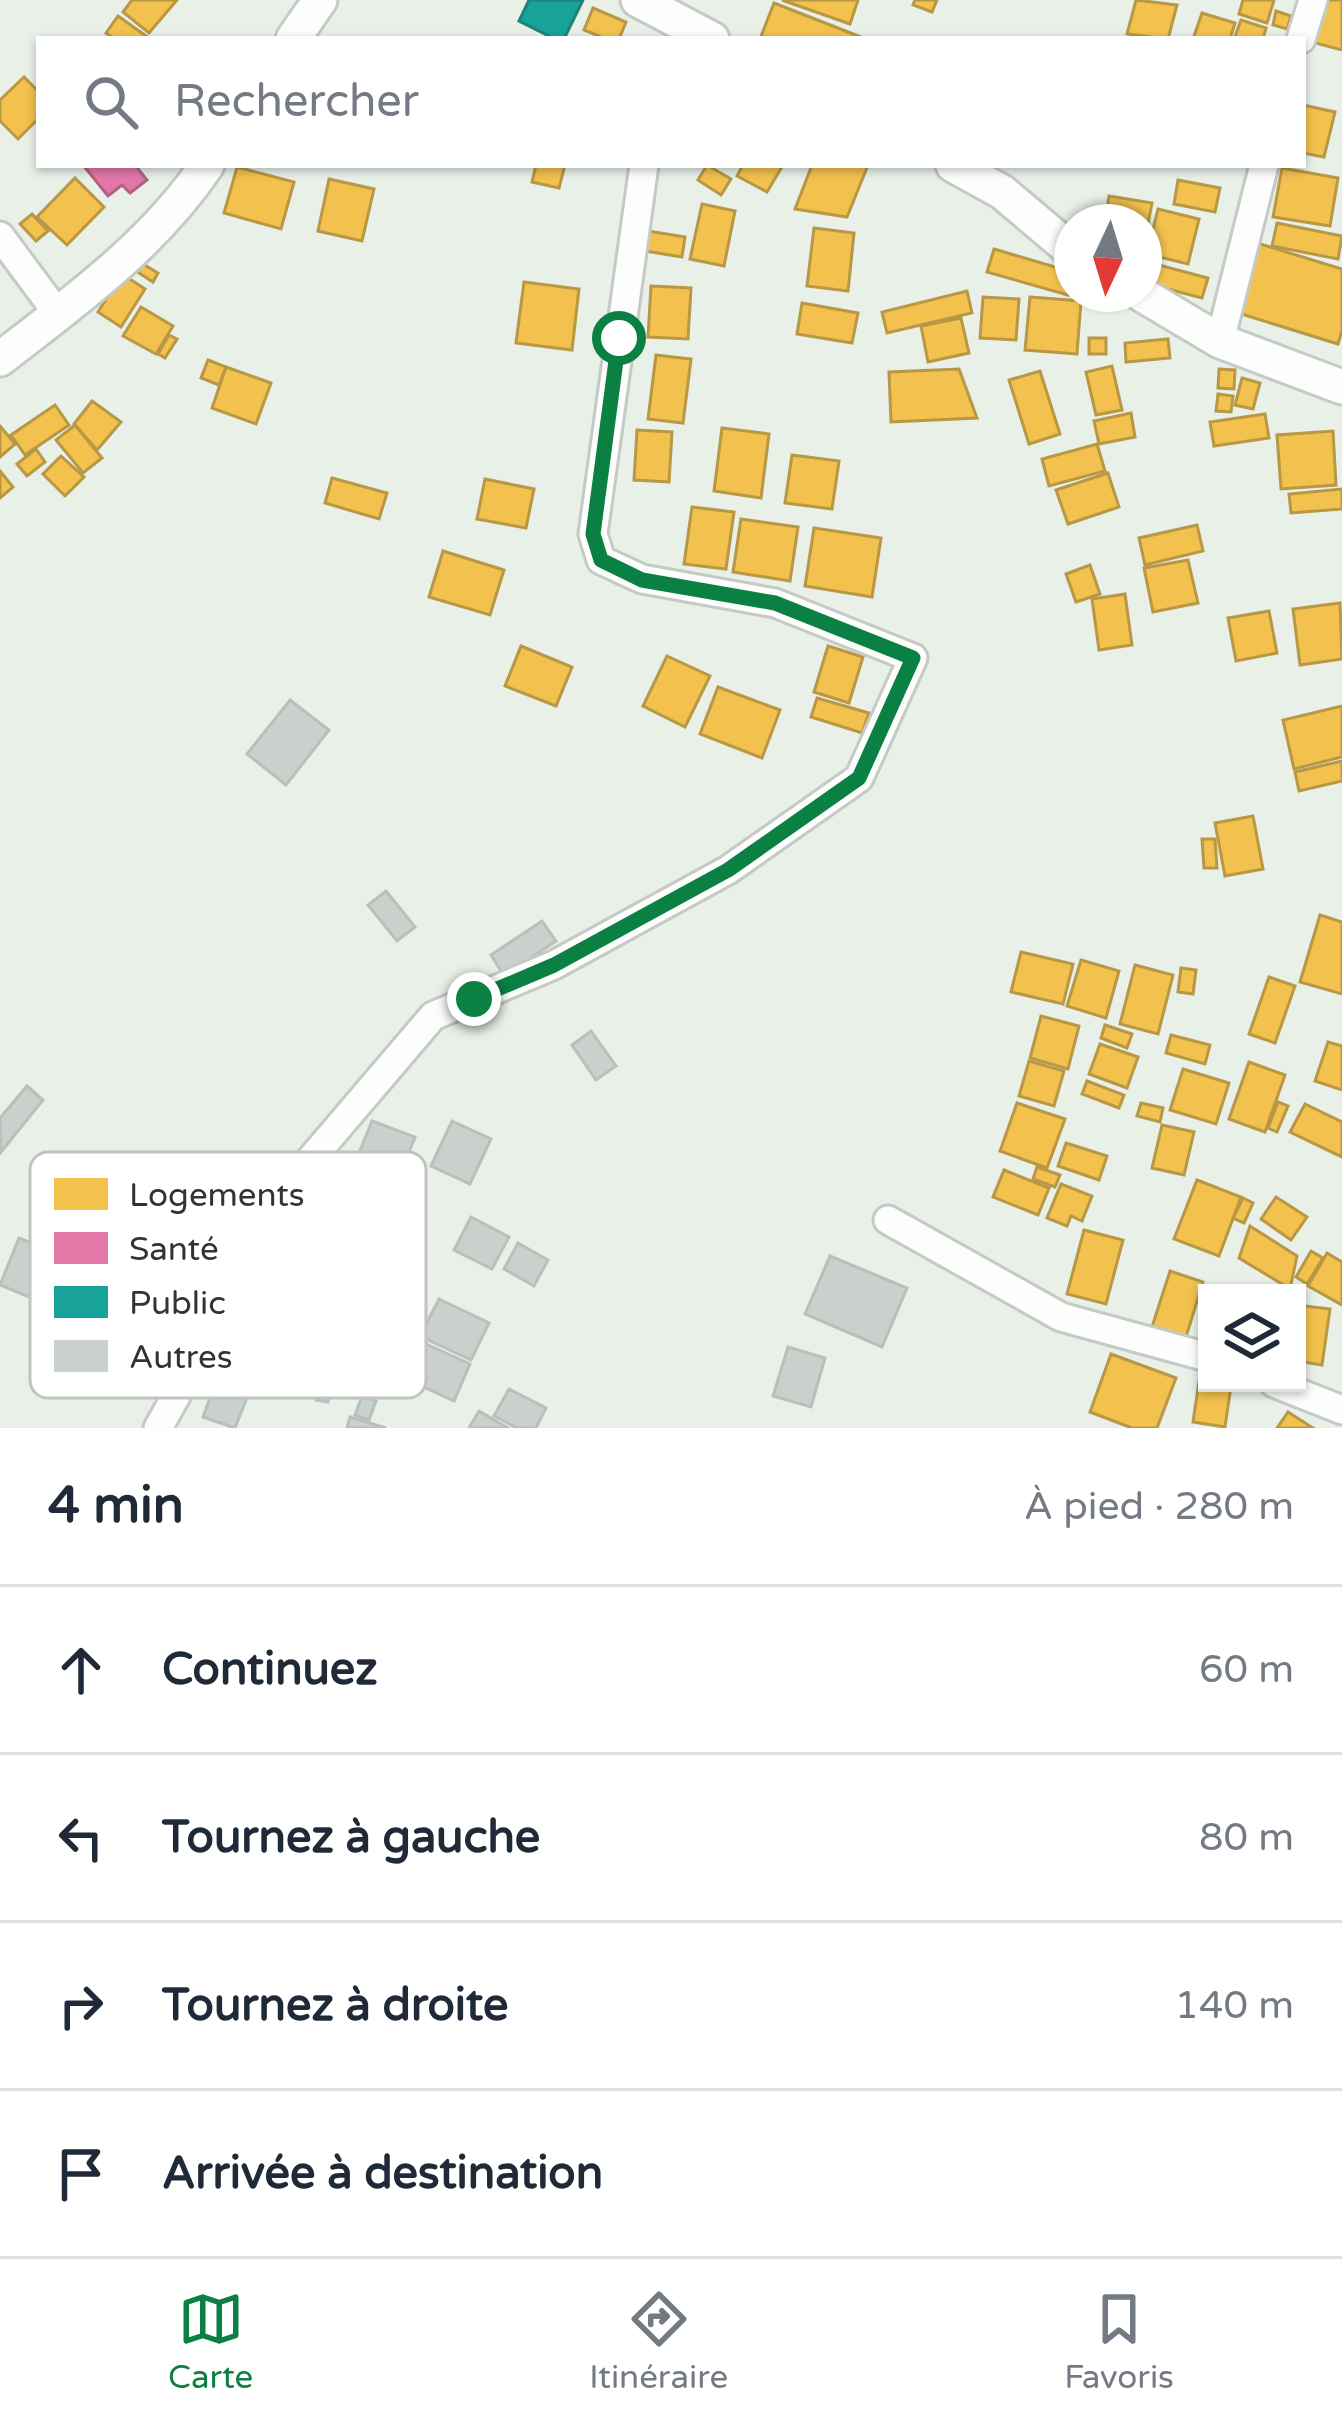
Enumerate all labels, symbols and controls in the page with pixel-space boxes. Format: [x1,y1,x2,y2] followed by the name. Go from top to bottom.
[36,36,1306,168] search box
[78,69,144,135] icon: search
[174,75,419,129] text: Rechercher
[1054,204,1162,312] north arrow
[592,311,646,365] route start
[447,972,501,1026] route end
[30,1152,426,1398] legend
[129,1176,305,1215] text: Logements
[129,1230,219,1269] text: Santé
[129,1284,226,1323] text: Public
[1198,1284,1306,1392] map controls
[1198,1284,1306,1392] button: layers
[129,1338,233,1377] text: Autres
[48,1475,184,1537] text: 4 min
[1024,1483,1294,1530] text: À pied · 280 m
[48,1637,114,1703] icon: ahead
[162,1643,378,1697] text: Continuez
[1199,1646,1294,1693] text: 60 m
[48,1805,114,1871] icon: left
[162,1811,540,1865] text: Tournez à gauche
[1199,1814,1294,1861] text: 80 m
[48,1973,114,2039] icon: right
[162,1979,508,2033] text: Tournez à droite
[1175,1982,1294,2029] text: 140 m
[48,2141,114,2207] icon: arrive
[162,2147,603,2201] text: Arrivée à destination
[168,2286,253,2397] tab: Carte
[589,2286,728,2397] tab: Itinéraire
[1064,2286,1174,2397] tab: Favoris

